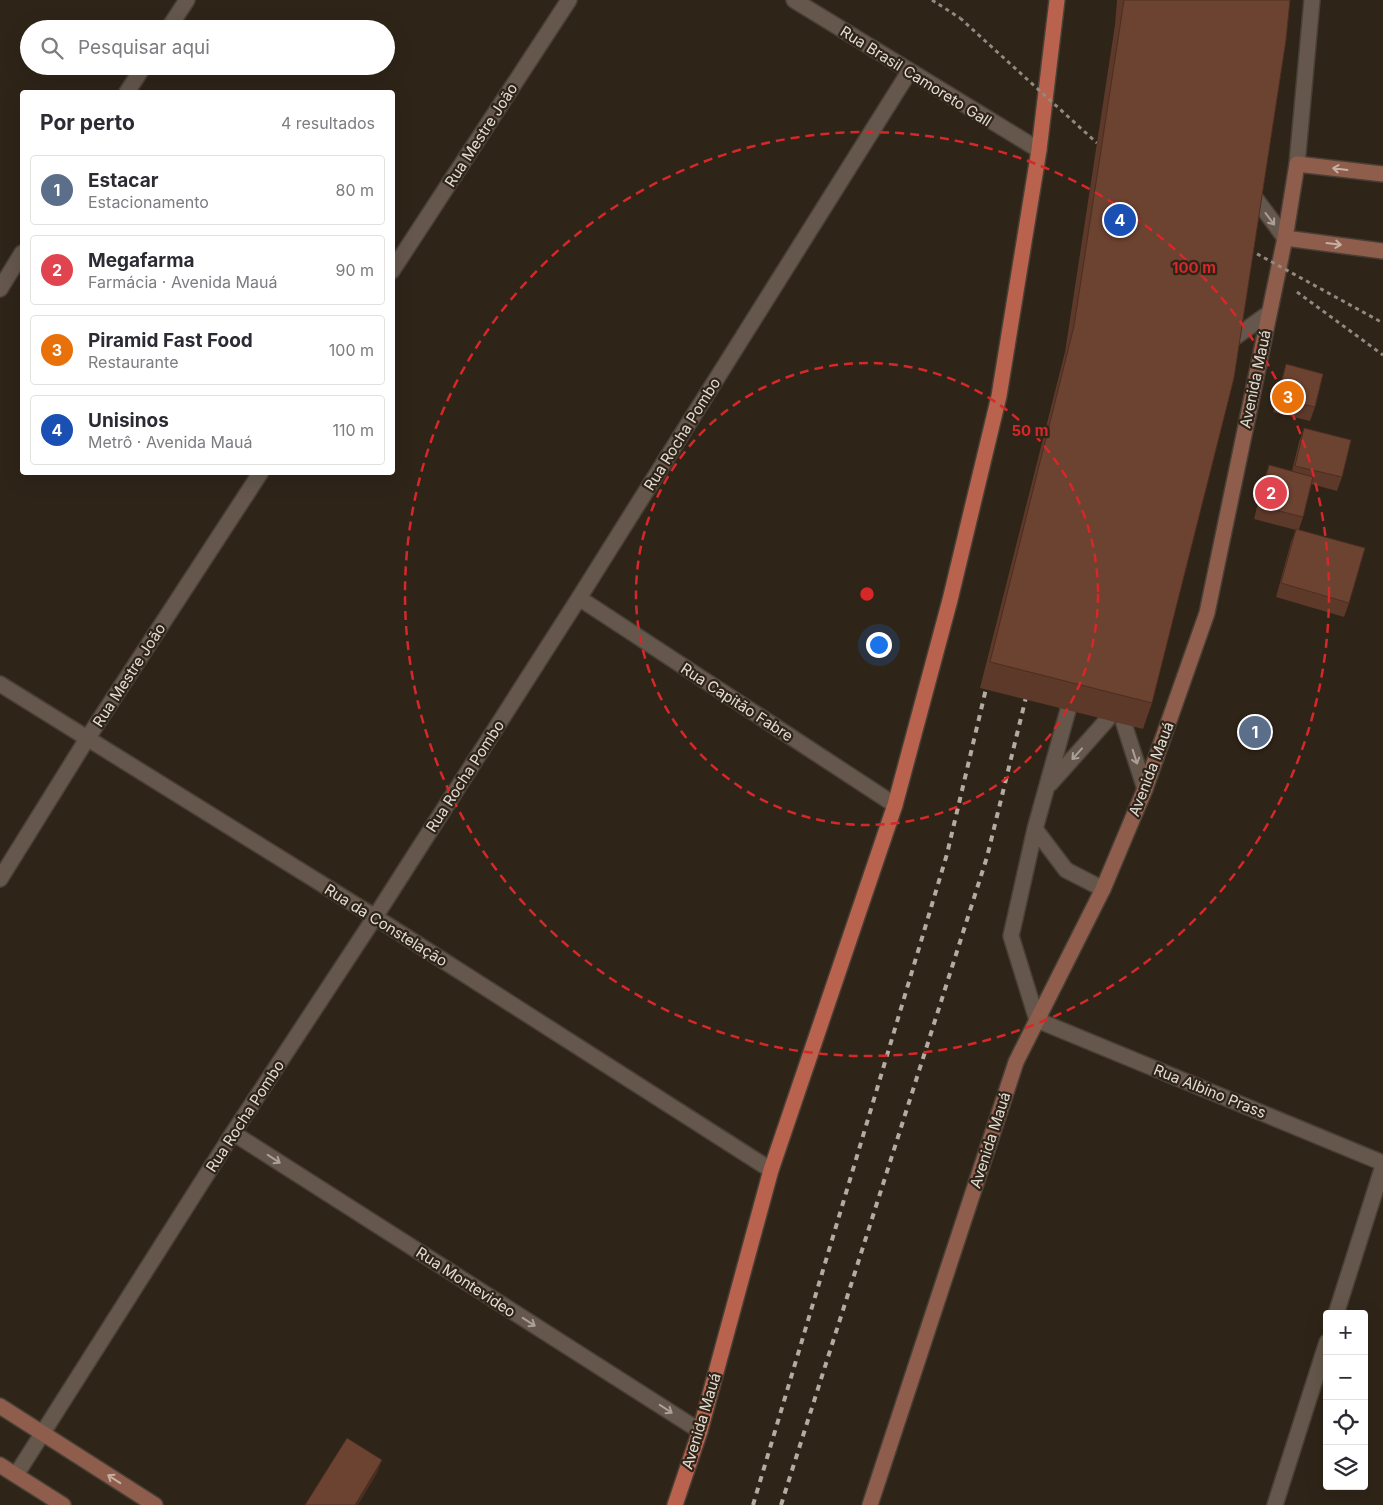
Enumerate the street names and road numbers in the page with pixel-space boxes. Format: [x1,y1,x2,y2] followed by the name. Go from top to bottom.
[837,22,995,130] street label: Rua Brasil Camoreto Gall
[440,80,522,190] street label: Rua Mestre João
[1235,328,1275,430] street label: Avenida Mauá
[640,374,724,494] street label: Rua Rocha Pombo
[88,620,170,730] street label: Rua Mestre João
[677,659,797,745] street label: Rua Capitão Fabre
[422,717,508,835] street label: Rua Rocha Pombo
[1124,719,1178,819] street label: Avenida Mauá
[321,879,451,971] street label: Rua da Constelação
[202,1057,288,1175] street label: Rua Rocha Pombo
[1151,1060,1269,1122] street label: Rua Albino Prass
[966,1090,1014,1190] street label: Avenida Mauá
[413,1243,519,1321] street label: Rua Montevideo
[677,1370,725,1472] street label: Avenida Mauá

